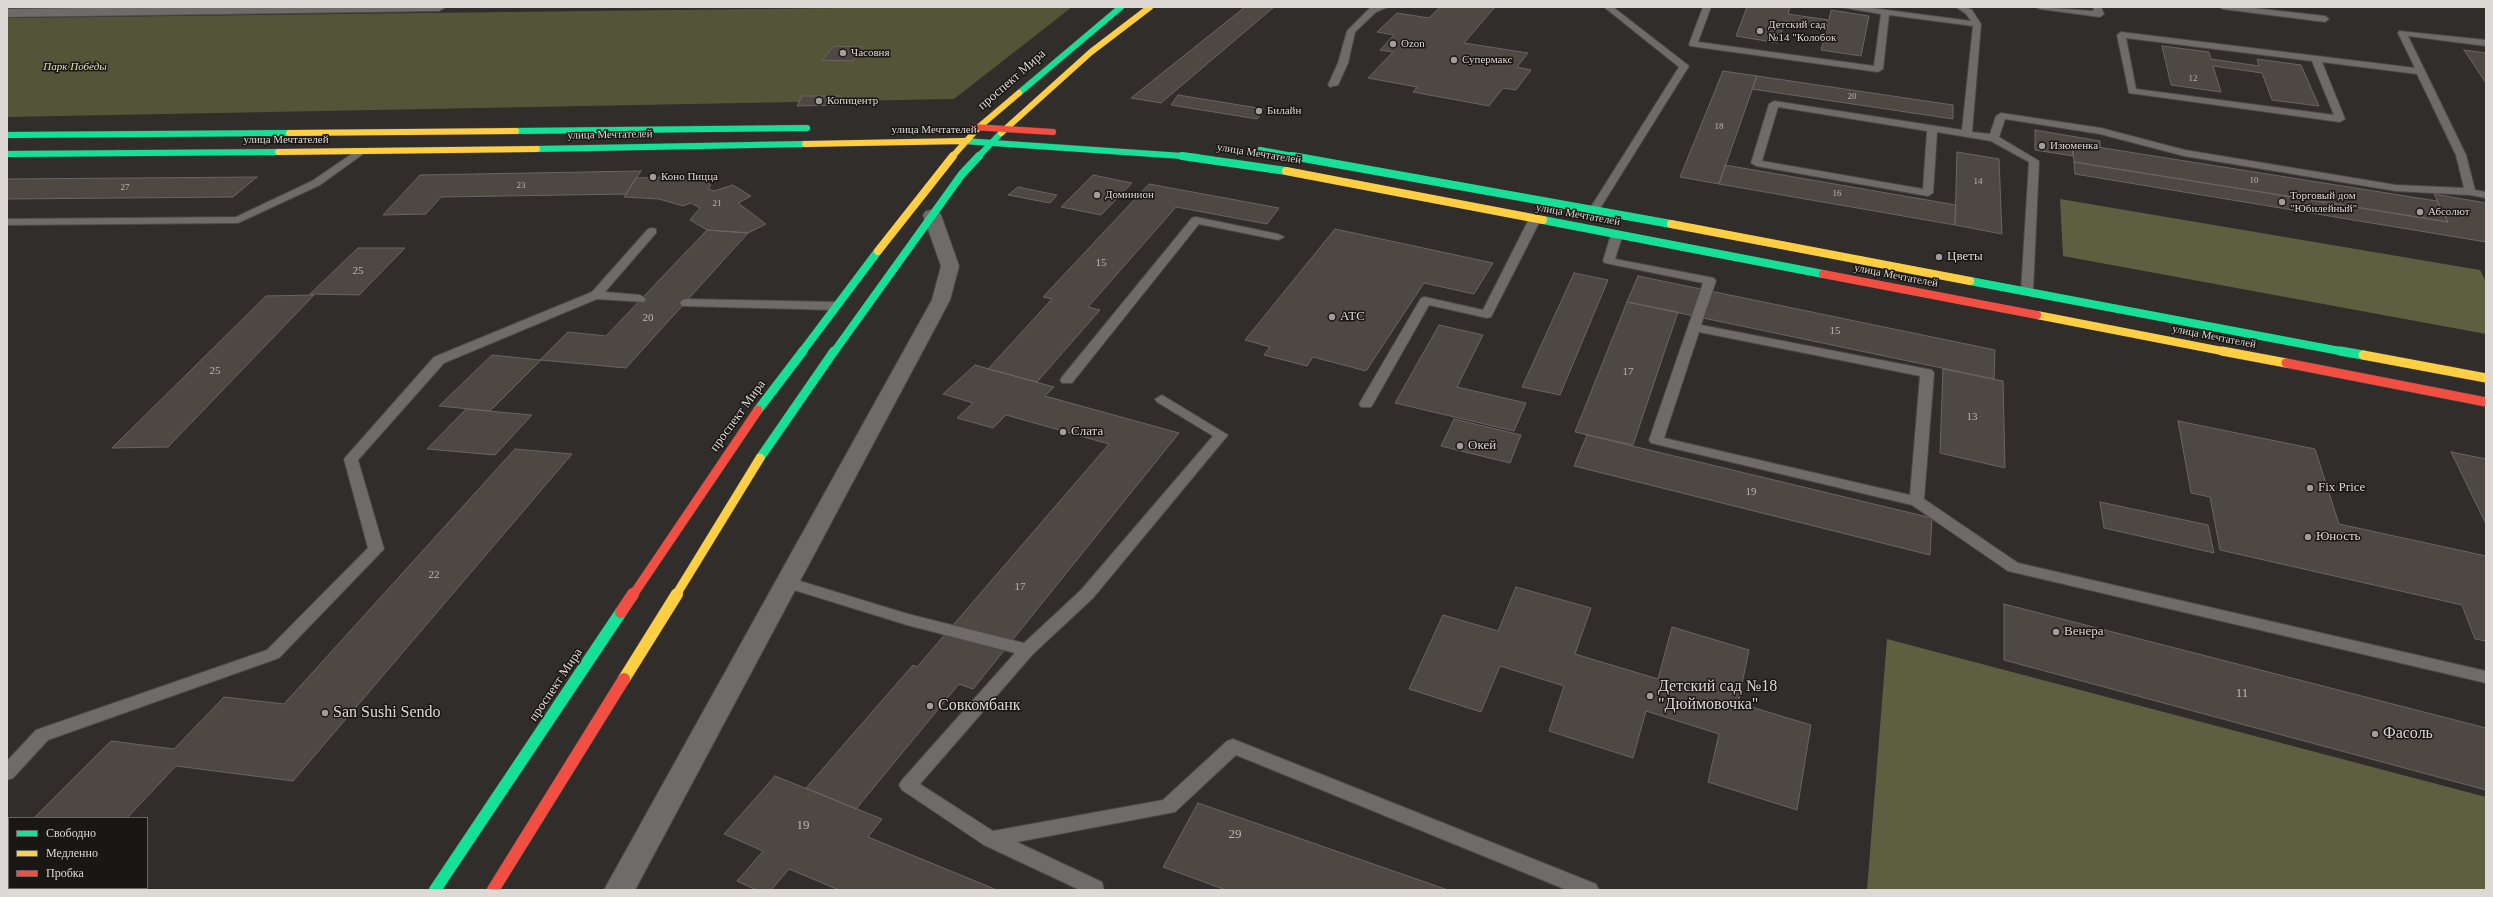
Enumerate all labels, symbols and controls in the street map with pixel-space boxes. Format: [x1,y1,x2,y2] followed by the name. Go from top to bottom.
[1768,18,1836,44] place label: Детский сад №14 "Колобок
[1755,26,1765,36] marker: Детский сад №14 "Колобок
[1401,37,1425,51] place label: Ozon
[1388,39,1398,49] marker: Ozon
[851,46,890,60] place label: Часовня
[975,46,1049,114] street label: проспект Мира
[838,48,848,58] marker: Часовня
[1462,53,1512,67] place label: Супермакс
[1449,55,1459,65] marker: Супермакс
[43,60,107,74] park label: Парк Победы
[2188,74,2198,84] house number: 12
[1848,92,1856,102] house number: 20
[827,94,878,108] place label: Копицентр
[814,96,824,106] marker: Копицентр
[1267,104,1301,118] place label: Билайн
[1254,106,1264,116] marker: Билайн
[1714,122,1724,132] house number: 18
[891,123,977,137] street label: улица Мечтателей
[567,128,653,142] street label: улица Мечтателей
[243,133,329,147] street label: улица Мечтателей
[2050,139,2098,153] place label: Изюменка
[1216,141,1302,167] street label: улица Мечтателей
[2037,141,2047,151] marker: Изюменка
[661,170,718,184] place label: Коно Пицца
[648,172,658,182] marker: Коно Пицца
[2250,176,2258,186] house number: 10
[1974,177,1982,187] house number: 14
[516,181,526,191] house number: 23
[120,183,130,193] house number: 27
[1105,188,1154,202] place label: Доминион
[1832,189,1842,199] house number: 16
[2290,189,2357,215] place label: Торговый дом "Юбилейный"
[1092,190,1102,200] marker: Доминион
[2277,197,2287,207] marker: Торговый дом "Юбилейный"
[712,199,722,209] house number: 21
[1535,201,1621,229] street label: улица Мечтателей
[2428,205,2470,219] place label: Абсолют
[2415,207,2425,217] marker: Абсолют
[1947,249,1983,265] place label: Цветы
[1934,252,1944,262] marker: Цветы
[1096,256,1106,270] house number: 15
[1853,261,1939,291] street label: улица Мечтателей
[352,264,364,278] house number: 25
[1340,309,1365,325] place label: АТС
[642,311,654,325] house number: 20
[1327,312,1337,322] marker: АТС
[2171,322,2257,352] street label: улица Мечтателей
[1830,324,1840,338] house number: 15
[210,364,220,378] house number: 25
[1622,365,1634,379] house number: 17
[707,377,769,455] street label: проспект Мира
[1966,410,1978,424] house number: 13
[1071,424,1103,440] place label: Слата
[1058,427,1068,437] marker: Слата
[1468,438,1496,454] place label: Окей
[1455,441,1465,451] marker: Окей
[2318,480,2365,496] place label: Fix Price
[2305,483,2315,493] marker: Fix Price
[1746,485,1756,499] house number: 19
[2316,529,2361,545] place label: Юность
[2303,532,2313,542] marker: Юность
[428,568,440,582] house number: 22
[1014,580,1026,594] house number: 17
[2064,624,2103,640] place label: Венера
[2051,627,2061,637] marker: Венера
[526,646,586,724] street label: проспект Мира
[1658,677,1777,715] place label: Детский сад №18 "Дюймовочка"
[2236,686,2248,702] house number: 11
[1645,691,1655,701] marker: Детский сад №18 "Дюймовочка"
[938,696,1021,716] place label: Совкомбанк
[925,701,935,711] marker: Совкомбанк
[333,703,441,723] place label: San Sushi Sendo
[320,708,330,718] marker: San Sushi Sendo
[2383,724,2433,744] place label: Фасоль
[2370,729,2380,739] marker: Фасоль
[8,817,148,889] legend
[796,818,810,834] house number: 19
[46,826,96,840] text: Свободно
[1228,827,1242,843] house number: 29
[46,846,98,860] text: Медленно
[46,866,84,880] text: Пробка

